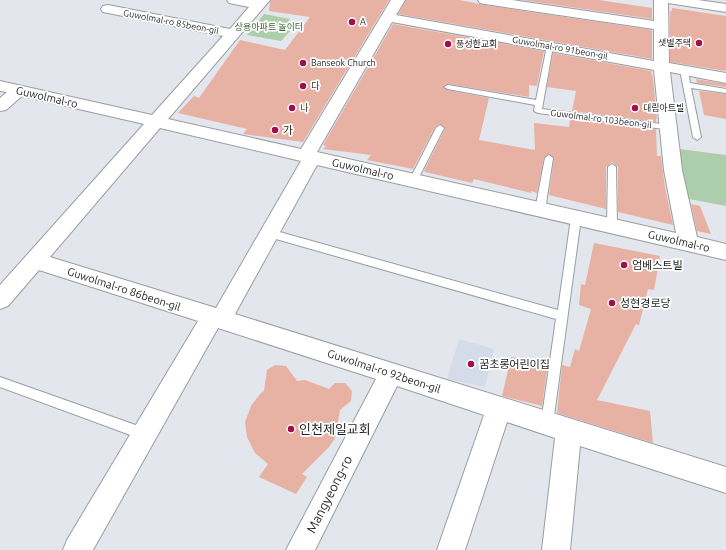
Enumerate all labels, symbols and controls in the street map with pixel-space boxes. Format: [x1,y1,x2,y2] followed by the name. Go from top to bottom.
[122,8,220,36] street label: Guwolmal-ro 85beon-gil
[347,17,357,27] marker: A
[360,17,366,27] place label: A
[235,22,303,32] park label: 상용아파트 놀이터
[511,35,609,61] street label: Guwolmal-ro 91beon-gil
[658,38,691,48] place label: 샛별주택
[694,38,704,48] marker: 샛별주택
[443,39,453,49] marker: 풍성한교회
[456,39,497,49] place label: 풍성한교회
[298,58,308,68] marker: Banseok Church
[311,58,376,68] place label: Banseok Church
[298,81,308,91] marker: 다
[311,81,320,91] place label: 다
[15,84,79,110] street label: Guwolmal-ro
[287,103,297,113] marker: 나
[300,103,309,113] place label: 나
[630,103,640,113] marker: 대림아트빌
[643,103,684,113] place label: 대림아트빌
[550,108,653,130] street label: Guwolmal-ro 103beon-gil
[283,124,293,136] place label: 가
[270,125,280,135] marker: 가
[331,156,395,182] street label: Guwolmal-ro
[647,228,711,254] street label: Guwolmal-ro
[632,259,683,271] place label: 엄베스트빌
[619,260,629,270] marker: 엄베스트빌
[66,265,182,313] street label: Guwolmal-ro 86beon-gil
[620,297,671,309] place label: 성현경로당
[607,298,617,308] marker: 성현경로당
[326,347,442,395] street label: Guwolmal-ro 92beon-gil
[479,358,550,370] place label: 꿈초롱어린이집
[466,359,476,369] marker: 꿈초롱어린이집
[299,422,371,436] place label: 인천제일교회
[286,424,296,434] marker: 인천제일교회
[303,453,355,535] street label: Mangyeong-ro

